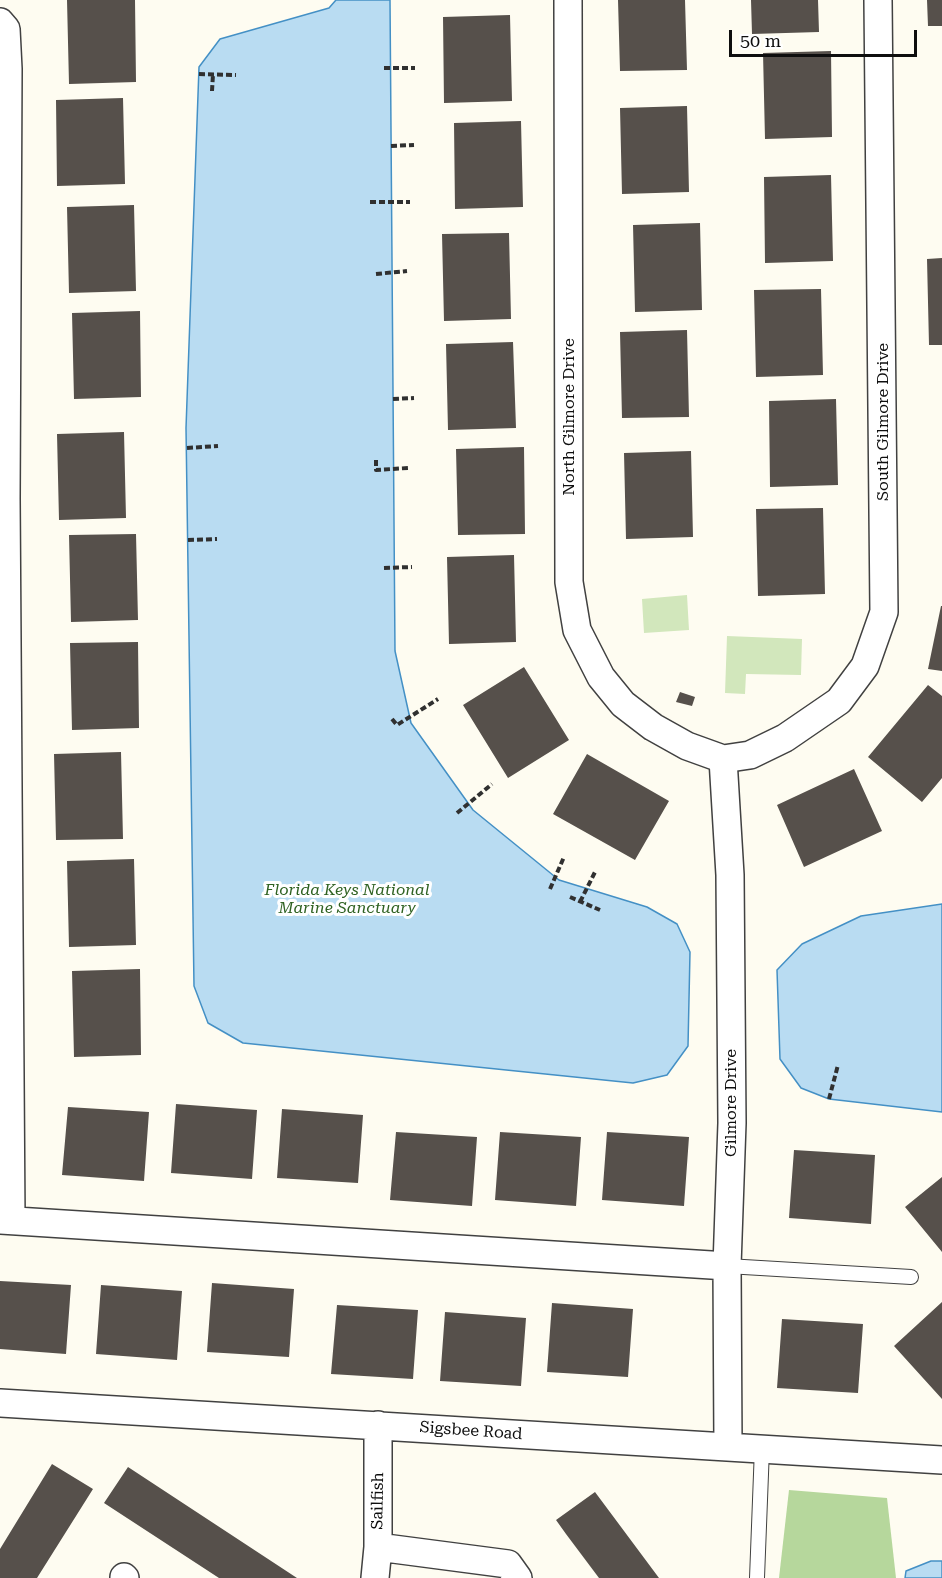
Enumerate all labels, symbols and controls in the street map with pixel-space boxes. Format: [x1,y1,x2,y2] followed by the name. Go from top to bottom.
[732,18,920,56] scale bar
[740,30,781,51] text: 50 m
[559,338,579,496] street label: North Gilmore Drive
[873,343,893,501] street label: South Gilmore Drive
[265,880,429,918] park label: Florida Keys National Marine Sanctuary
[721,1049,741,1157] street label: Gilmore Drive
[419,1418,523,1444] street label: Sigsbee Road
[368,1472,388,1530] street label: Sailfish

